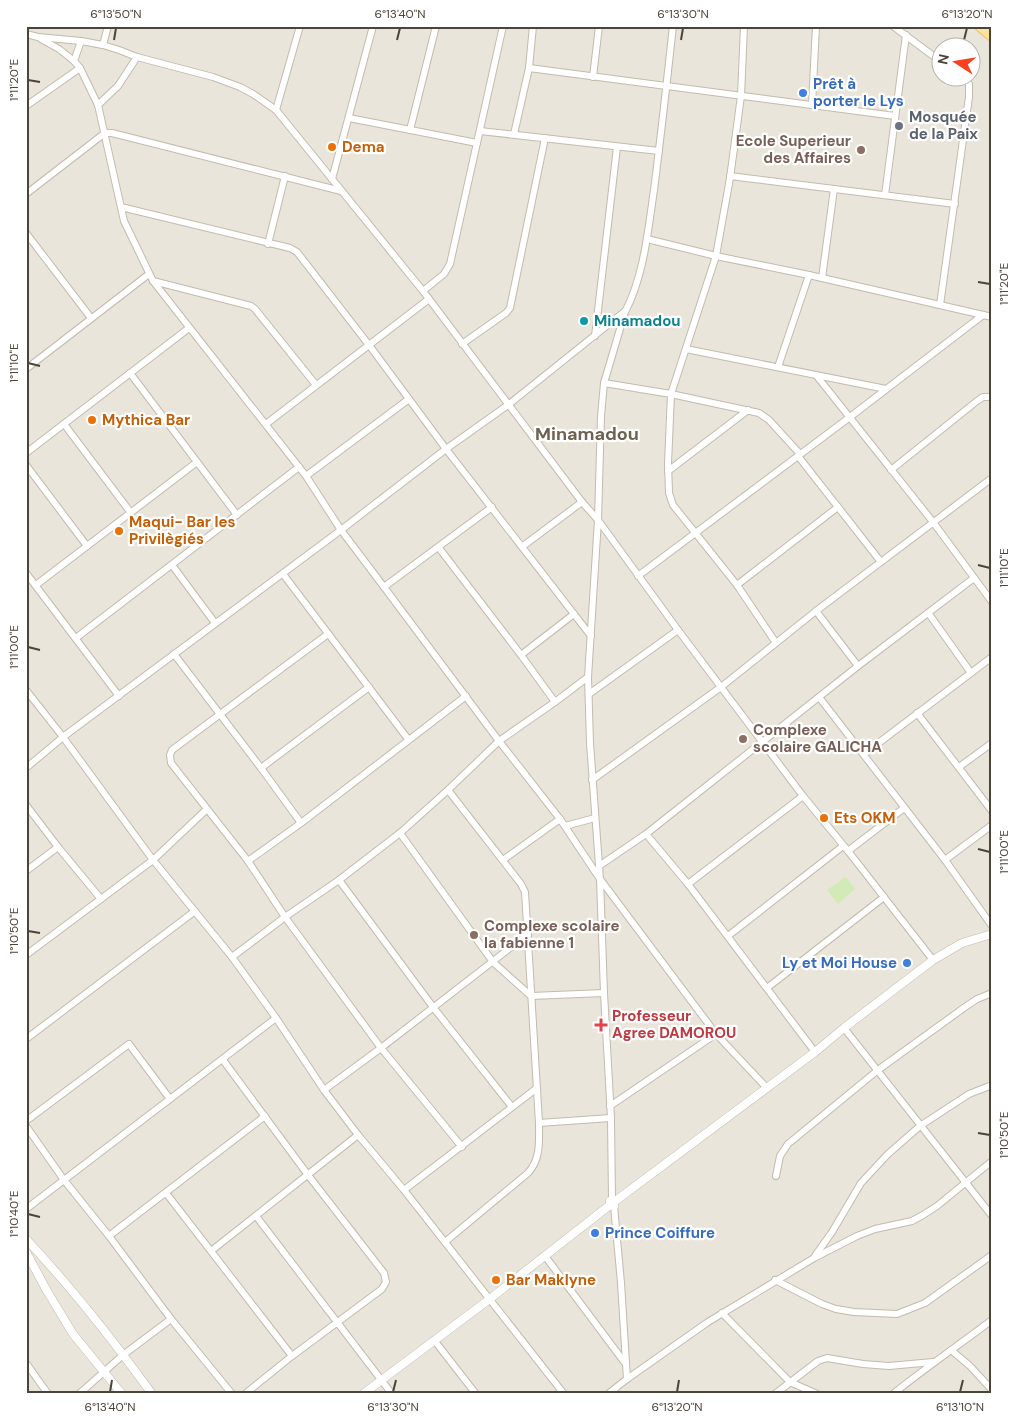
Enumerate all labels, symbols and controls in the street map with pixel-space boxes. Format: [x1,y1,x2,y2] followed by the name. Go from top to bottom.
[90,6,142,22] text: 6°13'50"N
[374,6,426,22] text: 6°13'40"N
[657,6,709,22] text: 6°13'30"N
[941,6,993,22] text: 6°13'20"N
[930,38,980,88] north arrow
[933,52,953,66] text: N
[6,59,22,101] text: 1°11'20"E
[813,74,904,111] place label: Prêt à porter le Lys
[797,87,809,99] marker: Prêt à porter le Lys
[909,107,978,144] place label: Mosquée de la Paix
[893,120,905,132] marker: Mosquée de la Paix
[736,131,851,168] place label: Ecole Superieur des Affaires
[342,137,385,157] place label: Dema
[326,141,338,153] marker: Dema
[855,144,867,156] marker: Ecole Superieur des Affaires
[996,263,1012,305] text: 1°11'20"E
[594,311,681,331] place label: Minamadou
[578,315,590,327] marker: Minamadou
[6,343,22,383] text: 1°11'10"E
[102,410,190,430] place label: Mythica Bar
[86,414,98,426] marker: Mythica Bar
[535,422,639,446] district label: Minamadou
[129,512,235,549] place label: Maqui- Bar les Privilègiés
[113,525,125,537] marker: Maqui- Bar les Privilègiés
[996,548,1012,588] text: 1°11'10"E
[6,625,22,669] text: 1°11'00"E
[753,720,882,757] place label: Complexe scolaire GALICHA
[737,733,749,745] marker: Complexe scolaire GALICHA
[834,808,896,828] place label: Ets OKM
[818,812,830,824] marker: Ets OKM
[996,830,1012,874] text: 1°11'00"E
[6,907,22,955] text: 1°10'50"E
[484,916,620,953] place label: Complexe scolaire la fabienne 1
[468,929,480,941] marker: Complexe scolaire la fabienne 1
[782,953,897,973] place label: Ly et Moi House
[901,957,913,969] marker: Ly et Moi House
[612,1006,736,1043] place label: Professeur Agree DAMOROU
[594,1018,608,1032] marker: Professeur Agree DAMOROU
[996,1111,1012,1159] text: 1°10'50"E
[6,1190,22,1237] text: 1°10'40"E
[605,1223,715,1243] place label: Prince Coiffure
[589,1227,601,1239] marker: Prince Coiffure
[506,1270,596,1290] place label: Bar Maklyne
[490,1274,502,1286] marker: Bar Maklyne
[84,1399,136,1415] text: 6°13'40"N
[367,1399,419,1415] text: 6°13'30"N
[651,1399,703,1415] text: 6°13'20"N
[936,1399,984,1415] text: 6°13'10"N

